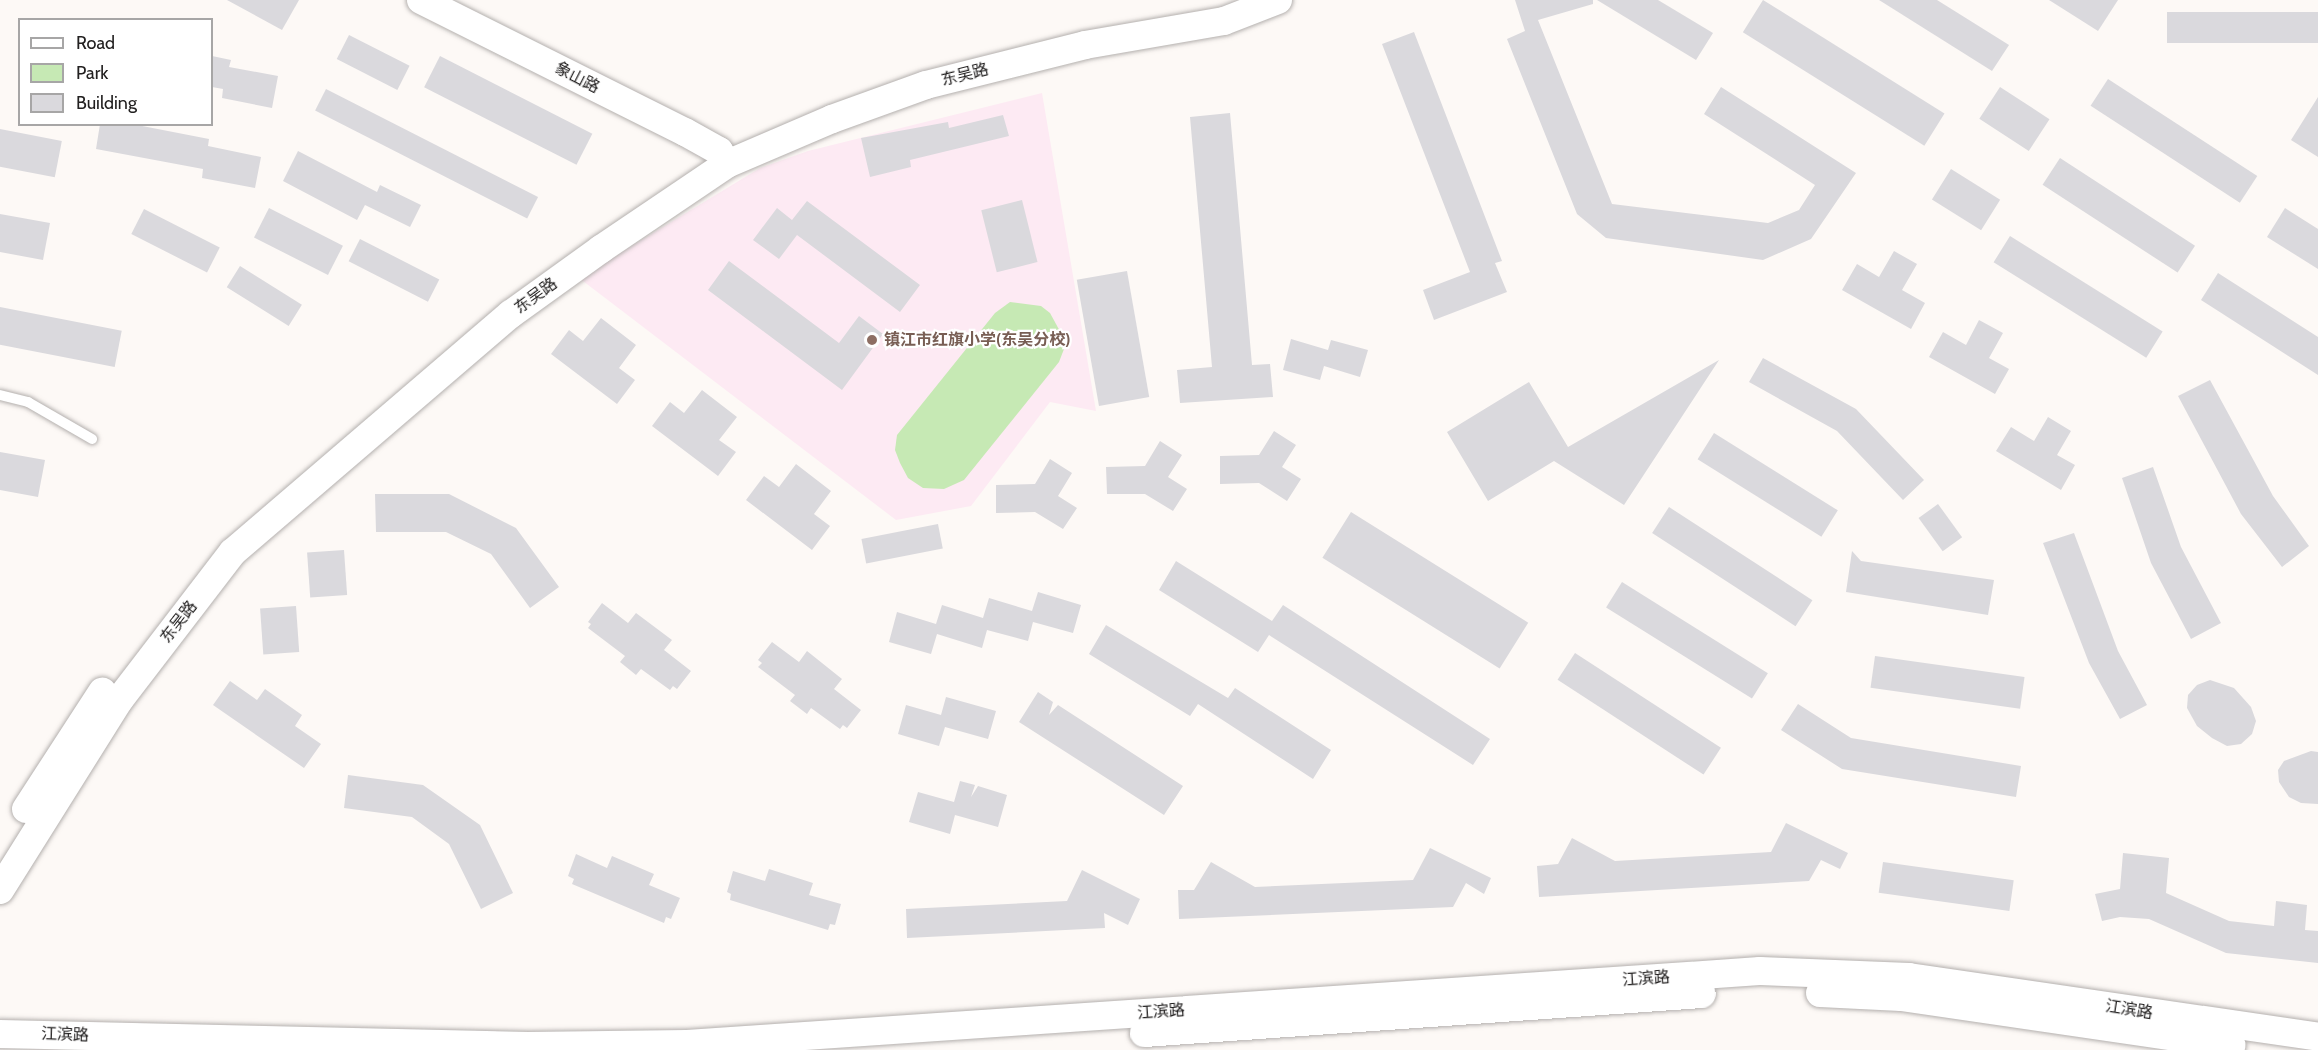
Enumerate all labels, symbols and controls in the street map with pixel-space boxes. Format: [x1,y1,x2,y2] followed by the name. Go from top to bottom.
[18,18,213,126] legend
[76,32,115,54] text: Road
[551,59,603,97] street label: 象山路
[939,60,991,90] street label: 东吴路
[76,62,108,84] text: Park
[76,92,137,114] text: Building
[511,274,561,318] street label: 东吴路
[884,330,1070,350] place label: 镇江市红旗小学(东吴分校)
[865,333,879,347] marker: 镇江市红旗小学(东吴分校)
[157,597,201,647] street label: 东吴路
[1621,968,1671,990] street label: 江滨路
[2104,997,2154,1023] street label: 江滨路
[1136,1001,1186,1023] street label: 江滨路
[41,1025,89,1045] street label: 江滨路

